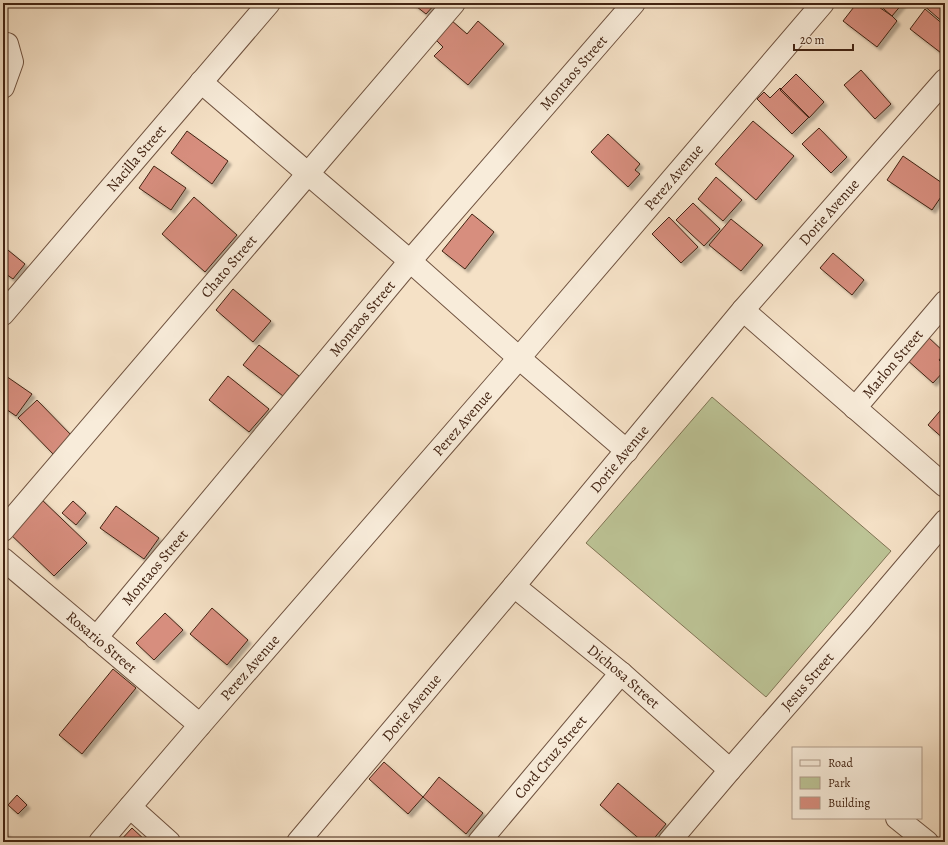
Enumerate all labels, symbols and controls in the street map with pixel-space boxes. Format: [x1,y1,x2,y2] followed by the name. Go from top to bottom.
[794,26,853,52] scale bar
[535,31,612,115] street label: Montaos Street
[800,32,824,48] text: 20 m
[102,120,171,196] street label: Nacilla Street
[640,140,708,215] street label: Perez Avenue
[794,174,864,250] street label: Dorie Avenue
[196,231,261,302] street label: Chato Street
[325,276,400,361] street label: Montaos Street
[858,325,928,403] street label: Marlon Street
[428,386,497,460] street label: Perez Avenue
[585,421,654,497] street label: Dorie Avenue
[117,525,193,610] street label: Montaos Street
[62,607,141,678] street label: Rosario Street
[216,630,284,705] street label: Perez Avenue
[583,640,664,713] street label: Dichosa Street
[776,648,838,715] street label: Jesus Street
[377,669,446,745] street label: Dorie Avenue
[510,711,591,803] street label: Cord Cruz Street
[792,747,922,819] legend
[828,755,854,771] text: Road
[828,775,851,791] text: Park
[828,795,870,811] text: Building

